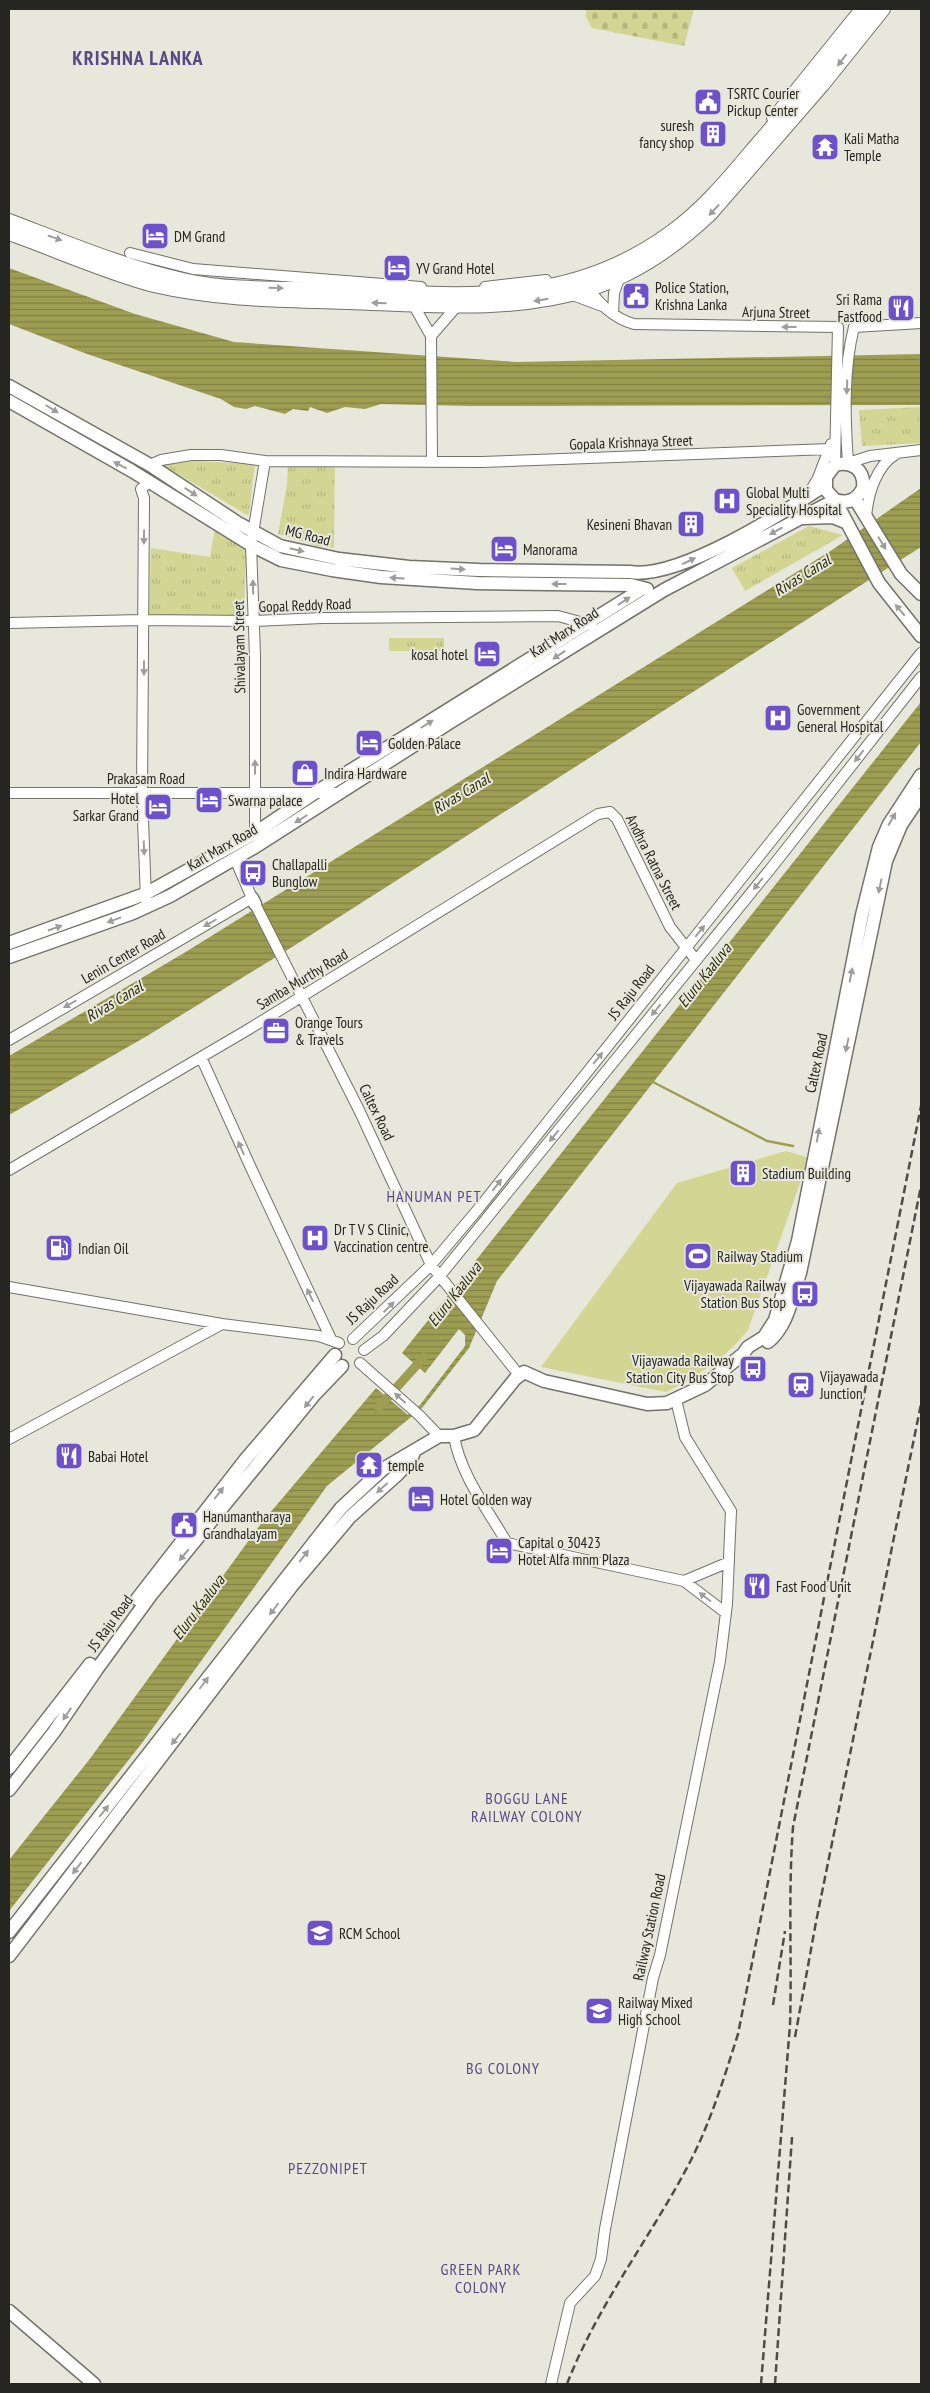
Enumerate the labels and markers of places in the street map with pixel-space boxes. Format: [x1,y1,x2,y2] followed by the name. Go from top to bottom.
[727,84,800,120] place label: TSRTC Courier Pickup Center
[693,87,723,117] public building icon: TSRTC Courier Pickup Center
[639,116,694,152] place label: suresh fancy shop
[698,119,728,149] building icon: suresh fancy shop
[844,129,899,165] place label: Kali Matha Temple
[810,132,840,162] temple icon: Kali Matha Temple
[140,221,170,251] hotel icon: DM Grand
[174,227,225,246] place label: DM Grand
[382,253,412,283] hotel icon: YV Grand Hotel
[416,259,495,278] place label: YV Grand Hotel
[655,278,729,314] place label: Police Station, Krishna Lanka
[621,281,651,311] public building icon: Police Station, Krishna Lanka
[836,290,882,326] place label: Sri Rama Fastfood
[886,293,916,323] restaurant icon: Sri Rama Fastfood
[746,483,842,519] place label: Global Multi Speciality Hospital
[712,486,742,516] hospital icon: Global Multi Speciality Hospital
[676,509,706,539] building icon: Kesineni Bhavan
[587,515,672,534] place label: Kesineni Bhavan
[489,534,519,564] hotel icon: Manorama
[523,540,578,559] place label: Manorama
[472,639,502,669] hotel icon: kosal hotel
[411,645,469,664] place label: kosal hotel
[797,700,884,736] place label: Government General Hospital
[763,703,793,733] hospital icon: Government General Hospital
[354,728,384,758] hotel icon: Golden Palace
[388,734,461,753] place label: Golden Palace
[290,758,320,788] shop icon: Indira Hardware
[324,764,407,783] place label: Indira Hardware
[194,785,224,815] hotel icon: Swarna palace
[73,789,140,825] place label: Hotel Sarkar Grand
[228,791,302,810] place label: Swarna palace
[143,792,173,822] hotel icon: Hotel Sarkar Grand
[272,855,327,891] place label: Challapalli Bunglow
[238,858,268,888] bus stop icon: Challapalli Bunglow
[295,1013,363,1049] place label: Orange Tours & Travels
[261,1016,291,1046] office icon: Orange Tours & Travels
[728,1158,758,1188] building icon: Stadium Building
[762,1164,851,1183] place label: Stadium Building
[333,1220,429,1256] place label: Dr T V S Clinic, Vaccination centre
[300,1223,330,1253] hospital icon: Dr T V S Clinic, Vaccination centre
[44,1233,74,1263] fuel station icon: Indian Oil
[78,1239,129,1258] place label: Indian Oil
[683,1241,713,1271] sports icon: Railway Stadium
[717,1247,803,1266] place label: Railway Stadium
[683,1276,786,1312] place label: Vijayawada Railway Station Bus Stop
[790,1279,820,1309] bus stop icon: Vijayawada Railway Station Bus Stop
[626,1351,734,1387] place label: Vijayawada Railway Station City Bus Stop
[738,1354,768,1384] bus stop icon: Vijayawada Railway Station City Bus Stop
[819,1367,878,1403] place label: Vijayawada Junction
[786,1370,816,1400] station icon: Vijayawada Junction
[54,1441,84,1471] restaurant icon: Babai Hotel
[88,1447,149,1466] place label: Babai Hotel
[354,1450,384,1480] temple icon: temple
[388,1456,424,1475] place label: temple
[406,1484,436,1514] hotel icon: Hotel Golden way
[440,1490,532,1509] place label: Hotel Golden way
[203,1507,291,1543] place label: Hanumantharaya Grandhalayam
[169,1510,199,1540] public building icon: Hanumantharaya Grandhalayam
[518,1533,630,1569] place label: Capital o 30423 Hotel Alfa mnm Plaza
[484,1536,514,1566] hotel icon: Capital o 30423 Hotel Alfa mnm Plaza
[742,1571,772,1601] restaurant icon: Fast Food Unit
[776,1577,851,1596] place label: Fast Food Unit
[305,1918,335,1948] school or university icon: RCM School
[339,1924,401,1943] place label: RCM School
[618,1993,693,2029] place label: Railway Mixed High School
[584,1996,614,2026] school or university icon: Railway Mixed High School

